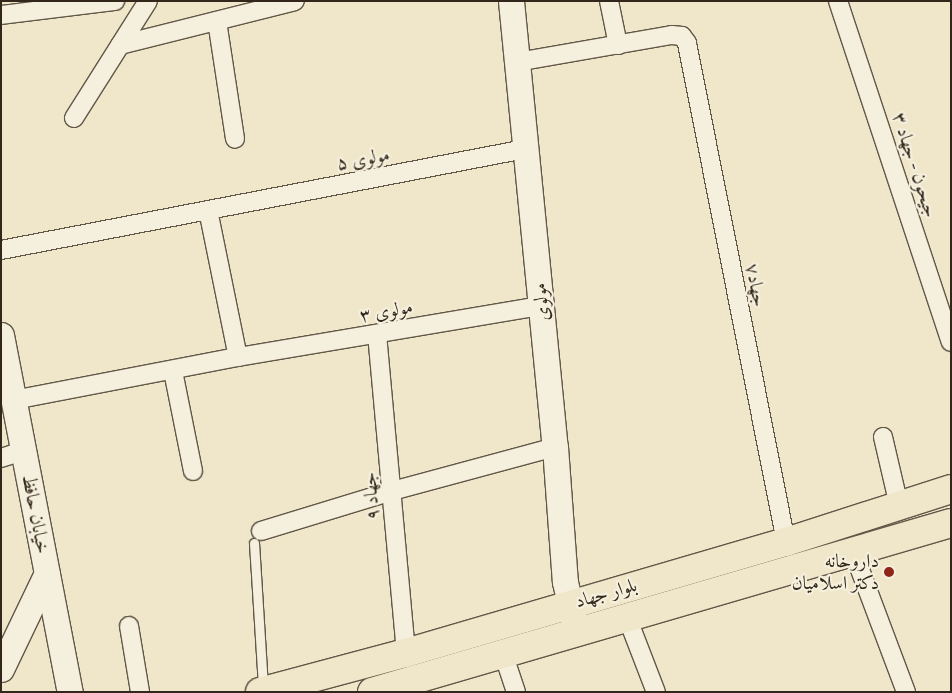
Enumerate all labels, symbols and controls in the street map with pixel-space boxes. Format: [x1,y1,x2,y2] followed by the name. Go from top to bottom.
[887,110,943,220] street label: جیحون - جهاد ۳
[334,143,392,175] street label: مولوی ۵
[741,261,771,309] street label: جهاد۷
[528,282,554,322] street label: مولوی
[358,295,414,327] street label: مولوی ۳
[358,471,384,521] street label: جهاد ۹
[17,472,55,556] street label: خیابان حافظ
[792,550,879,594] place label: داروخانه دکتر اسلامیان
[883,566,895,578] marker: داروخانه دکتر اسلامیان
[573,573,639,613] street label: بلوار جهاد

